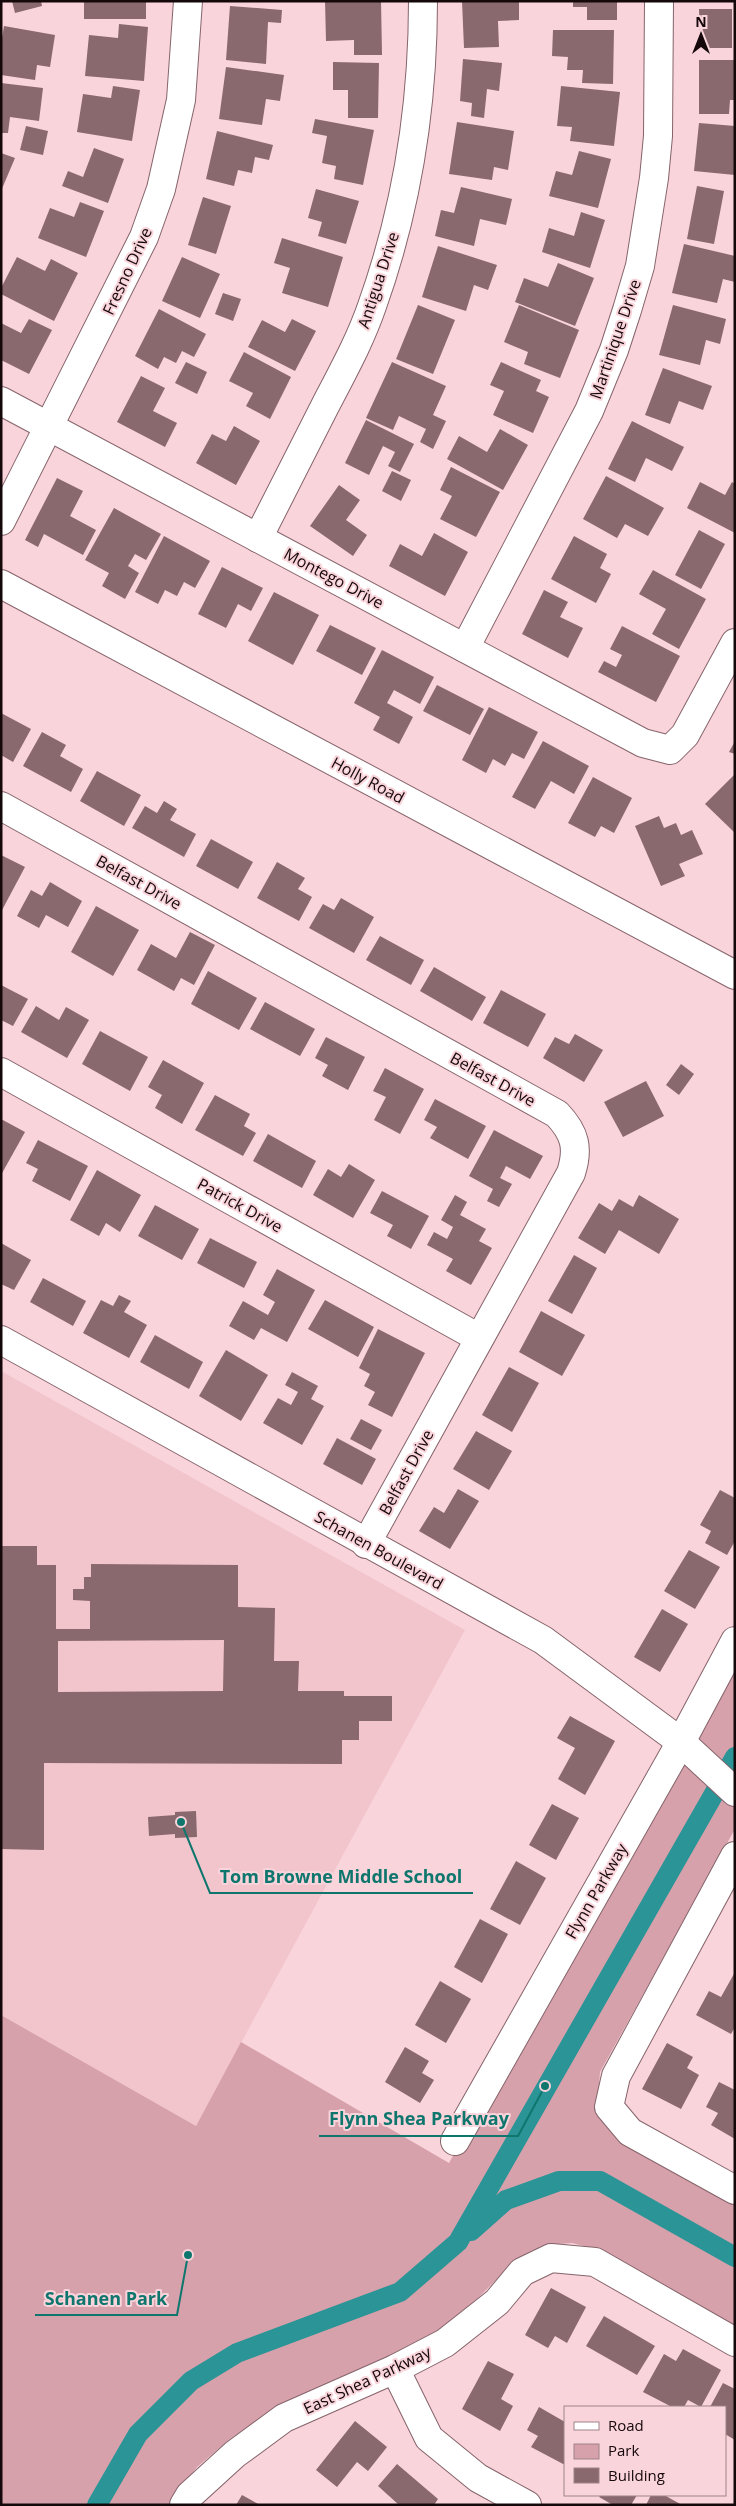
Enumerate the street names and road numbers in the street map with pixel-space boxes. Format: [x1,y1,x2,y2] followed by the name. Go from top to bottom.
[97,224,157,318] street label: Fresno Drive
[352,229,404,331] street label: Antigua Drive
[584,276,646,402] street label: Martinique Drive
[280,542,388,614] street label: Montego Drive
[328,752,408,808] street label: Holly Road
[92,850,186,914] street label: Belfast Drive
[446,1047,540,1111] street label: Belfast Drive
[193,1173,287,1237] street label: Patrick Drive
[374,1425,438,1519] street label: Belfast Drive
[311,1505,447,1595] street label: Schanen Boulevard
[560,1838,633,1943] street label: Flynn Parkway
[300,2340,435,2419] street label: East Shea Parkway

